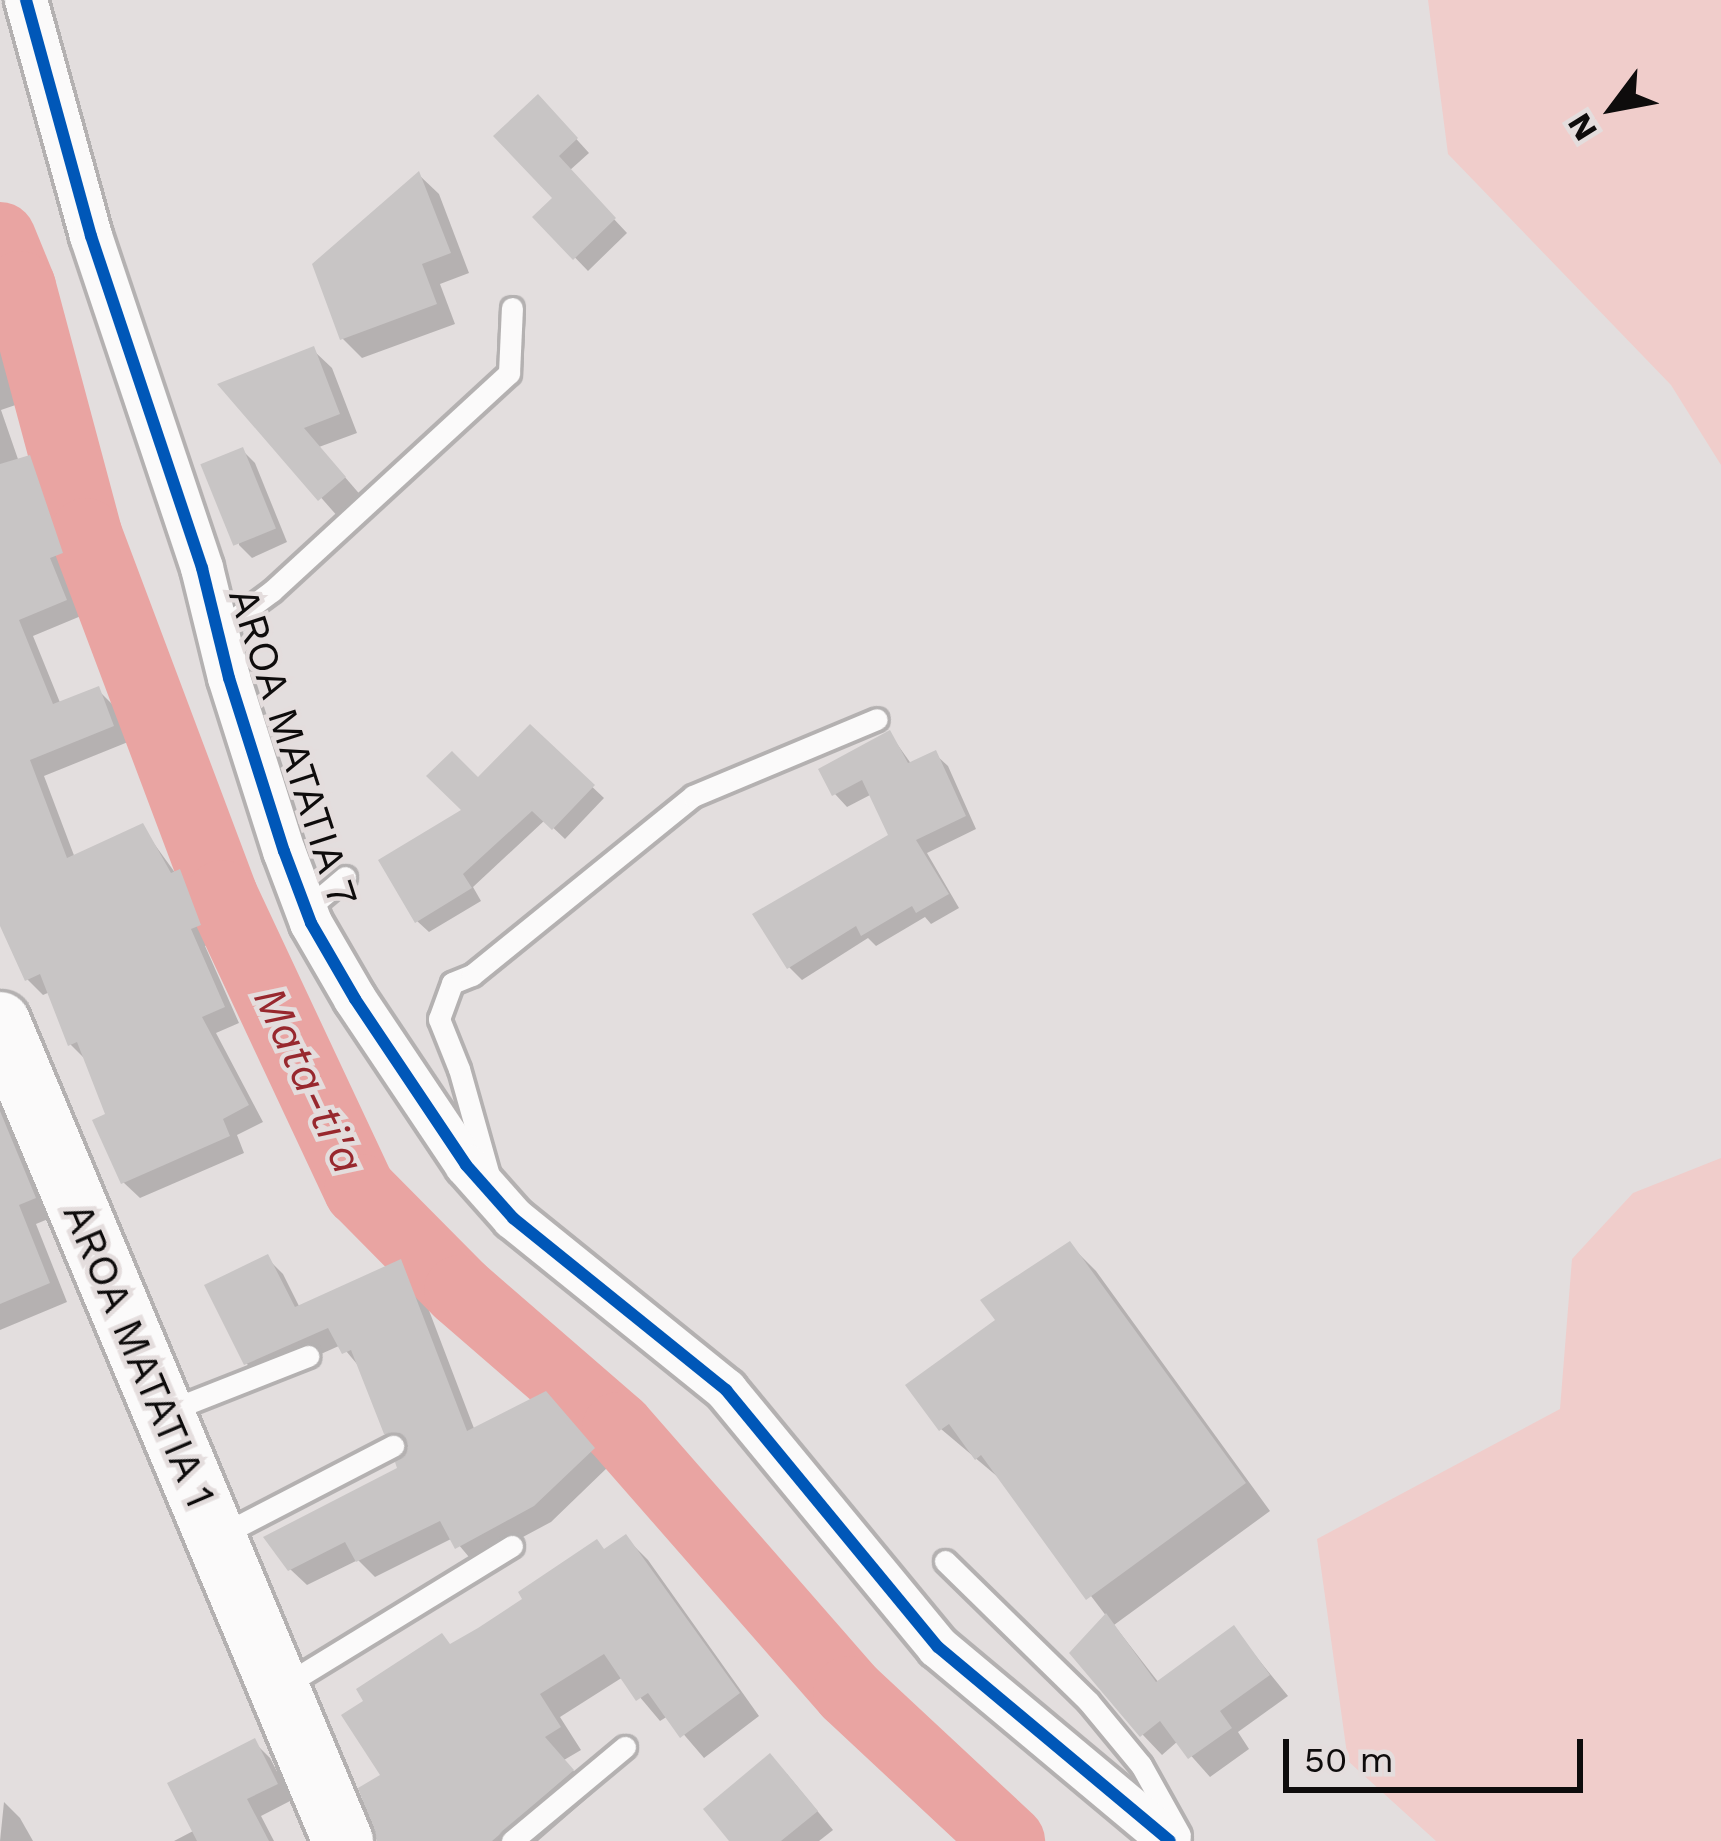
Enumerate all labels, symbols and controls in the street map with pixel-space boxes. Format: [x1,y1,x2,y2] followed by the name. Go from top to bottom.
[1553,48,1673,168] north arrow
[1559,107,1605,148] text: N
[217,579,369,915] street label: AROA MATATIA 7
[242,978,376,1182] water label: Mata-ti'a
[51,1194,227,1516] street label: AROA MATATIA 1
[1289,1715,1589,1789] scale bar
[1304,1739,1394,1781] text: 50 m

